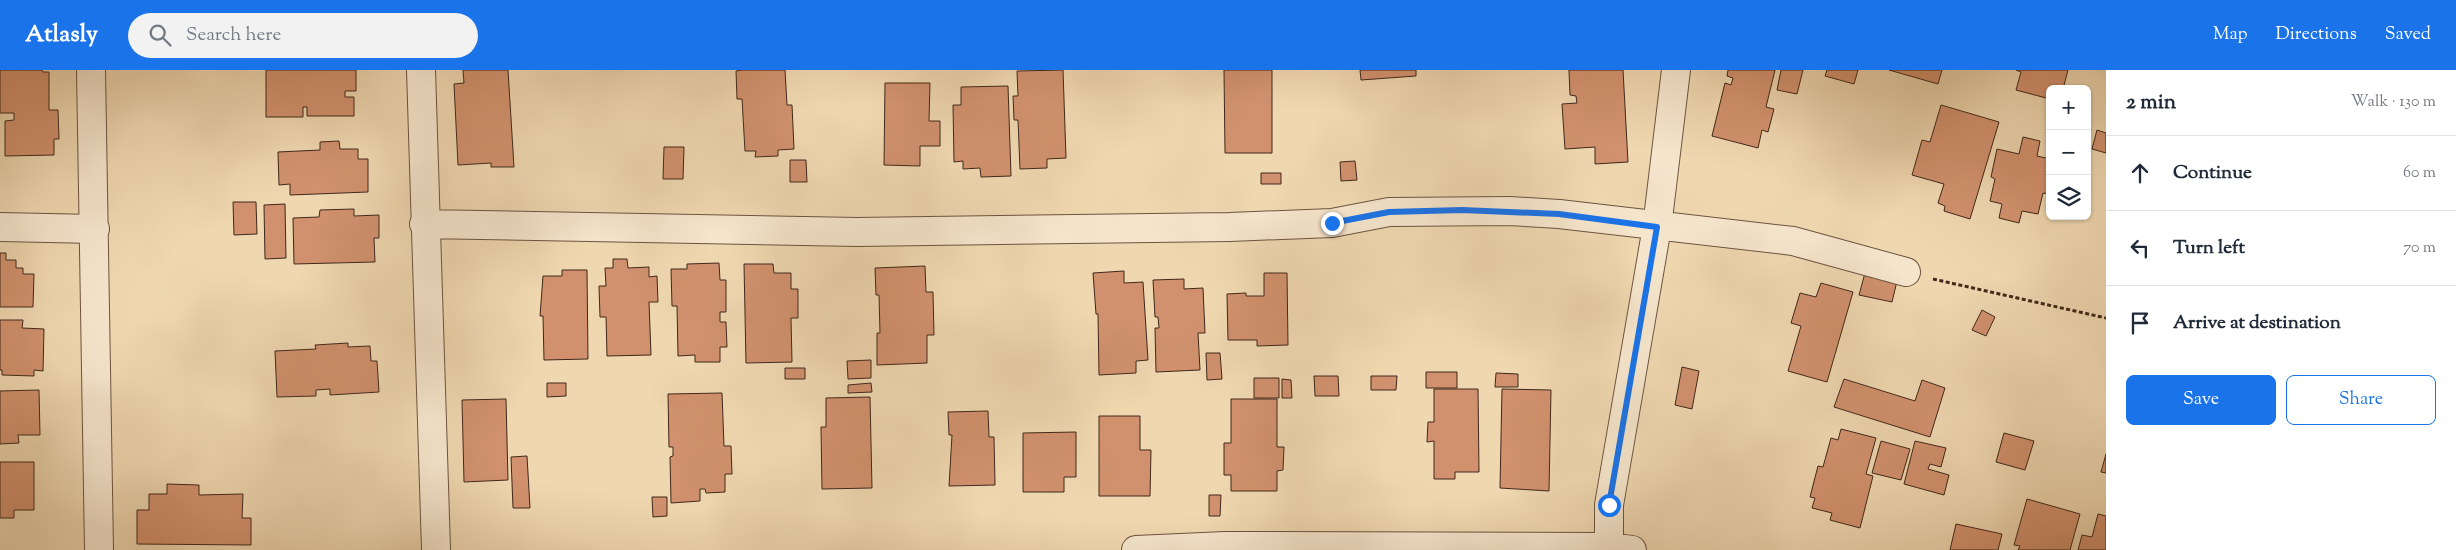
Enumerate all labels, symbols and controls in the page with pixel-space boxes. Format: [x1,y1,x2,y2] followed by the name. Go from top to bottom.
[128,13,478,58] search box
[25,18,98,52] text: Atlasly
[146,21,174,49] icon: search
[186,22,281,49] text: Search here
[2213,22,2248,48] text: Map
[2276,22,2357,48] text: Directions
[2385,22,2431,48] text: Saved
[2046,85,2091,220] map controls
[2046,85,2091,130] button: +
[2126,88,2176,118] text: 2 min
[2351,91,2436,114] text: Walk · 130 m
[2046,130,2091,175] button: −
[2126,159,2154,187] icon: ahead
[2173,160,2252,187] text: Continue
[2403,162,2436,185] text: 60 m
[2046,175,2091,220] button: layers
[1321,212,1344,235] route end
[2126,234,2154,262] icon: left
[2173,235,2245,262] text: Turn left
[2403,237,2436,260] text: 70 m
[2126,309,2154,337] icon: arrive
[2173,310,2341,337] text: Arrive at destination
[2126,375,2276,425] button: Save
[2286,375,2436,425] button: Share
[1598,494,1621,517] route start

